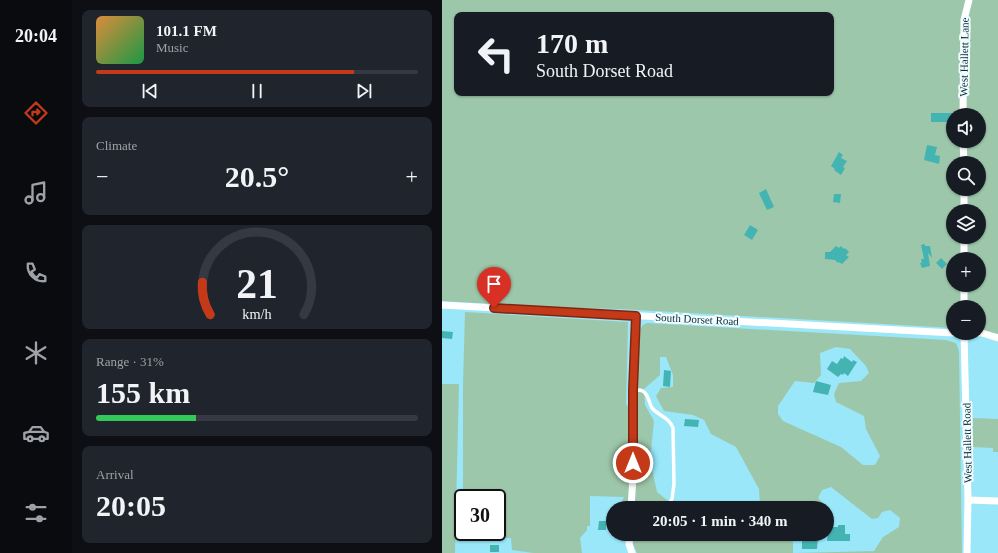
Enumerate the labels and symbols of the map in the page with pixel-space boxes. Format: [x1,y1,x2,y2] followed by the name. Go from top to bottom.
[957,17,971,97] street label: West Hallett Lane
[477,267,511,308] pin
[655,311,740,327] street label: South Dorset Road
[960,402,974,483] street label: West Hallett Road
[612,442,654,484] position arrow
[454,489,506,541] speed limit sign: 30

